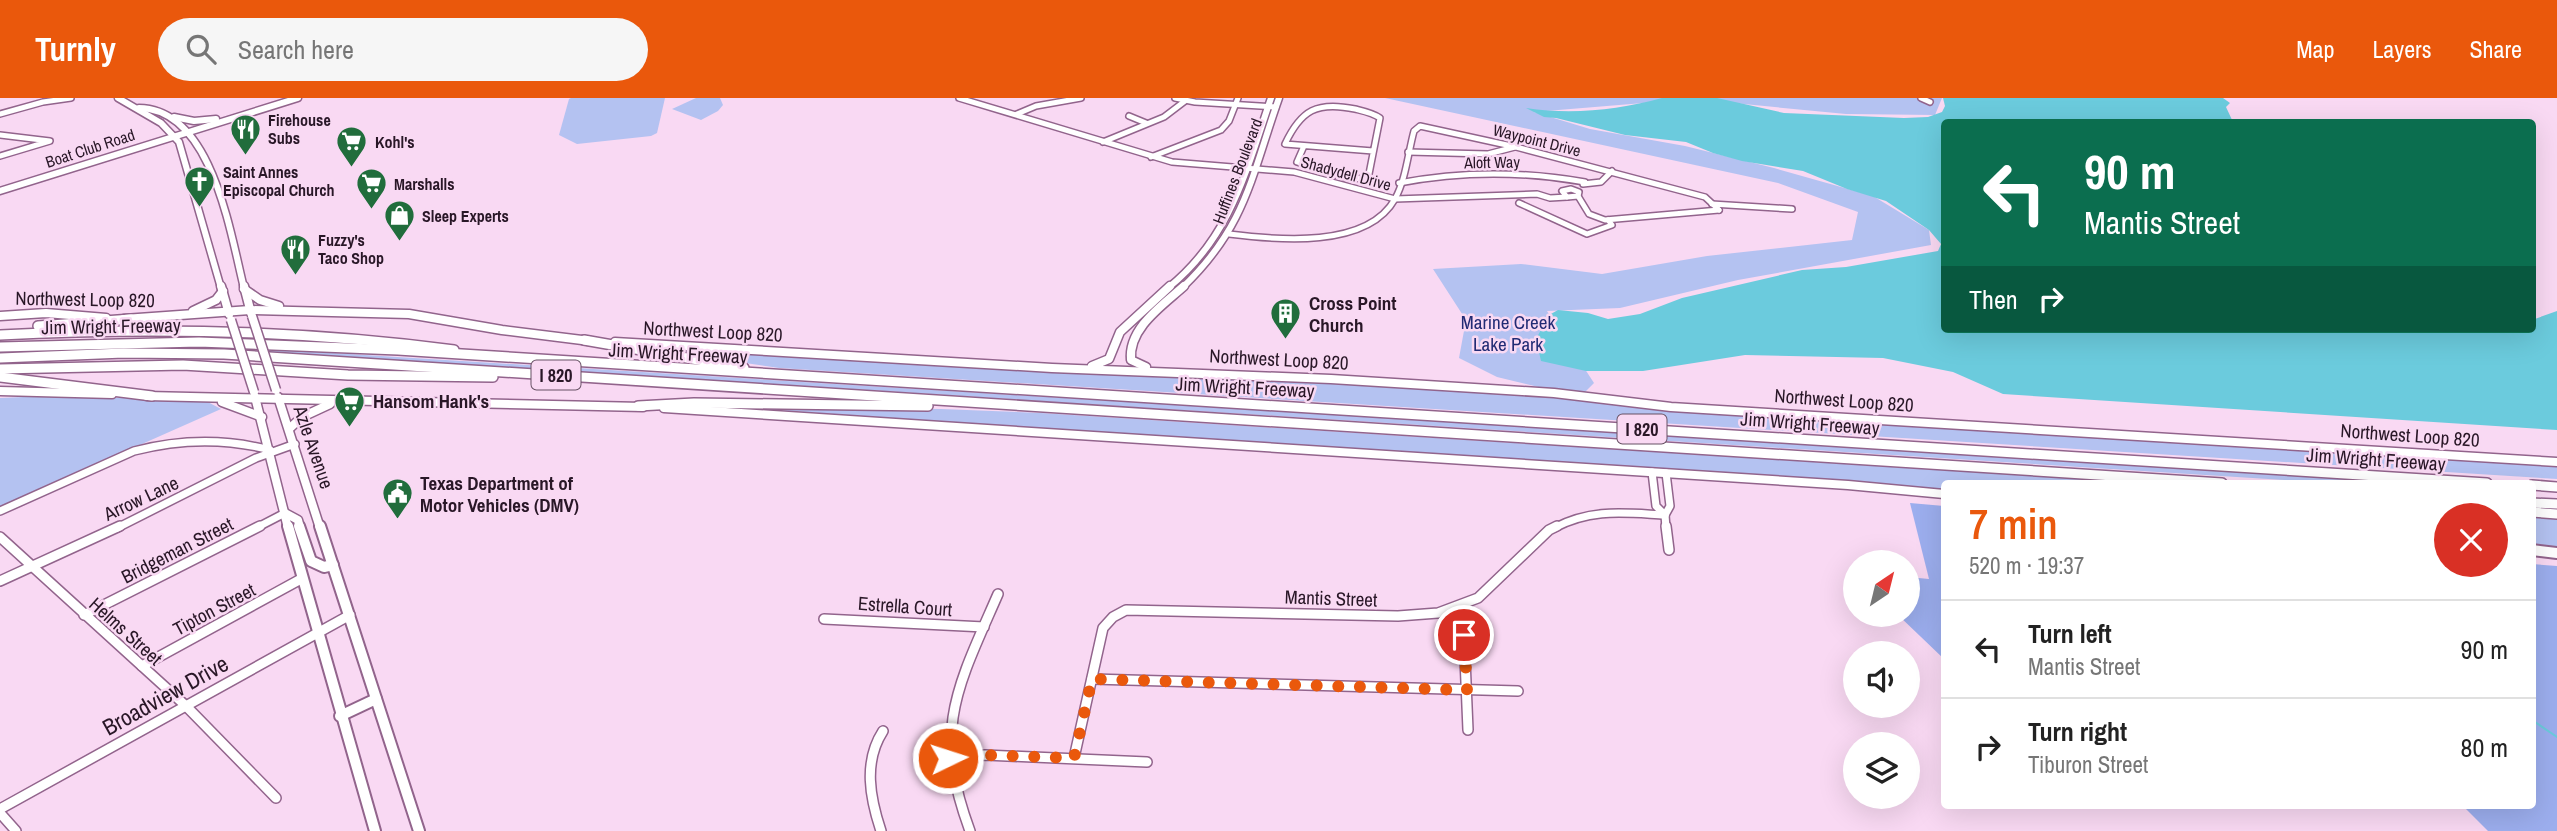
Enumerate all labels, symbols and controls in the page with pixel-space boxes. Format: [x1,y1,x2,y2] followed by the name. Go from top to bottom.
[158,18,648,81] search box
[35,27,116,71] text: Turnly
[182,30,220,68] icon: search
[238,32,354,67] text: Search here
[2296,33,2334,65] text: Map
[2372,33,2431,65] text: Layers
[2469,33,2522,65] text: Share
[268,109,331,149] place label: Firehouse Subs
[228,112,262,156] restaurant icon: Firehouse Subs
[1207,115,1267,227] street label: Huffines Boulevard
[1491,118,1583,162] street label: Waypoint Drive
[43,123,137,173] street label: Boat Club Road
[335,125,369,169] supermarket icon: Kohl's
[375,131,415,153] place label: Kohl's
[2084,138,2176,204] text: 90 m
[1969,147,2060,238] icon: left
[1298,150,1394,196] street label: Shadydell Drive
[1463,151,1520,174] street label: Aloft Way
[223,161,335,201] place label: Saint Annes Episcopal Church
[183,164,217,208] church icon: Saint Annes Episcopal Church
[354,167,388,211] supermarket icon: Marshalls
[394,173,455,195] place label: Marshalls
[382,199,416,243] shop icon: Sleep Experts
[2084,201,2240,244] text: Mantis Street
[422,205,509,227] place label: Sleep Experts
[318,229,384,269] place label: Fuzzy's Taco Shop
[278,232,312,276] restaurant icon: Fuzzy's Taco Shop
[2032,280,2070,318] icon: right
[1969,282,2018,317] text: Then
[15,285,155,313] street label: Northwest Loop 820
[1309,290,1396,338] place label: Cross Point Church
[1269,297,1303,341] building icon: Cross Point Church
[1461,309,1555,357] park label: Marine Creek Lake Park
[41,312,181,340] street label: Jim Wright Freeway
[643,314,783,348] street label: Northwest Loop 820
[608,336,748,370] street label: Jim Wright Freeway
[1209,342,1349,376] street label: Northwest Loop 820
[532,360,580,390] road number: I 820
[1175,370,1315,404] street label: Jim Wright Freeway
[1774,382,1914,418] street label: Northwest Loop 820
[333,384,367,428] supermarket icon: Hansom Hank's
[373,388,489,414] place label: Hansom Hank's
[287,401,340,492] street label: Azle Avenue
[1740,405,1881,441] street label: Jim Wright Freeway
[1618,414,1666,444] road number: I 820
[2340,417,2480,453] street label: Northwest Loop 820
[2306,441,2447,477] street label: Jim Wright Freeway
[98,469,183,527] street label: Arrow Lane
[420,470,579,518] place label: Texas Department of Motor Vehicles (DMV)
[380,477,414,521] public building icon: Texas Department of Motor Vehicles (DMV)
[1969,496,2058,552] text: 7 min
[2434,503,2508,577] button: close
[117,510,238,589] street label: Bridgeman Street
[1843,550,1920,626] north arrow
[1843,550,1920,809] map controls
[1969,550,2084,581] text: 520 m · 19:37
[168,576,260,642] street label: Tipton Street
[1284,583,1378,613] street label: Mantis Street
[857,590,954,622] street label: Estrella Court
[84,591,169,671] street label: Helms Street
[1434,605,1494,665] pin
[1445,616,1483,654] icon: arrive
[2028,616,2112,651] text: Turn left
[1969,630,2007,668] icon: left
[2461,632,2508,667] text: 90 m
[1843,641,1920,718] button: sound
[97,648,233,742] street label: Broadview Drive
[2028,651,2140,682] text: Mantis Street
[2028,714,2127,749] text: Turn right
[911,721,985,795] position arrow
[1969,728,2007,766] icon: right
[2461,730,2508,765] text: 80 m
[1843,732,1920,809] button: layers
[2028,749,2148,780] text: Tiburon Street

